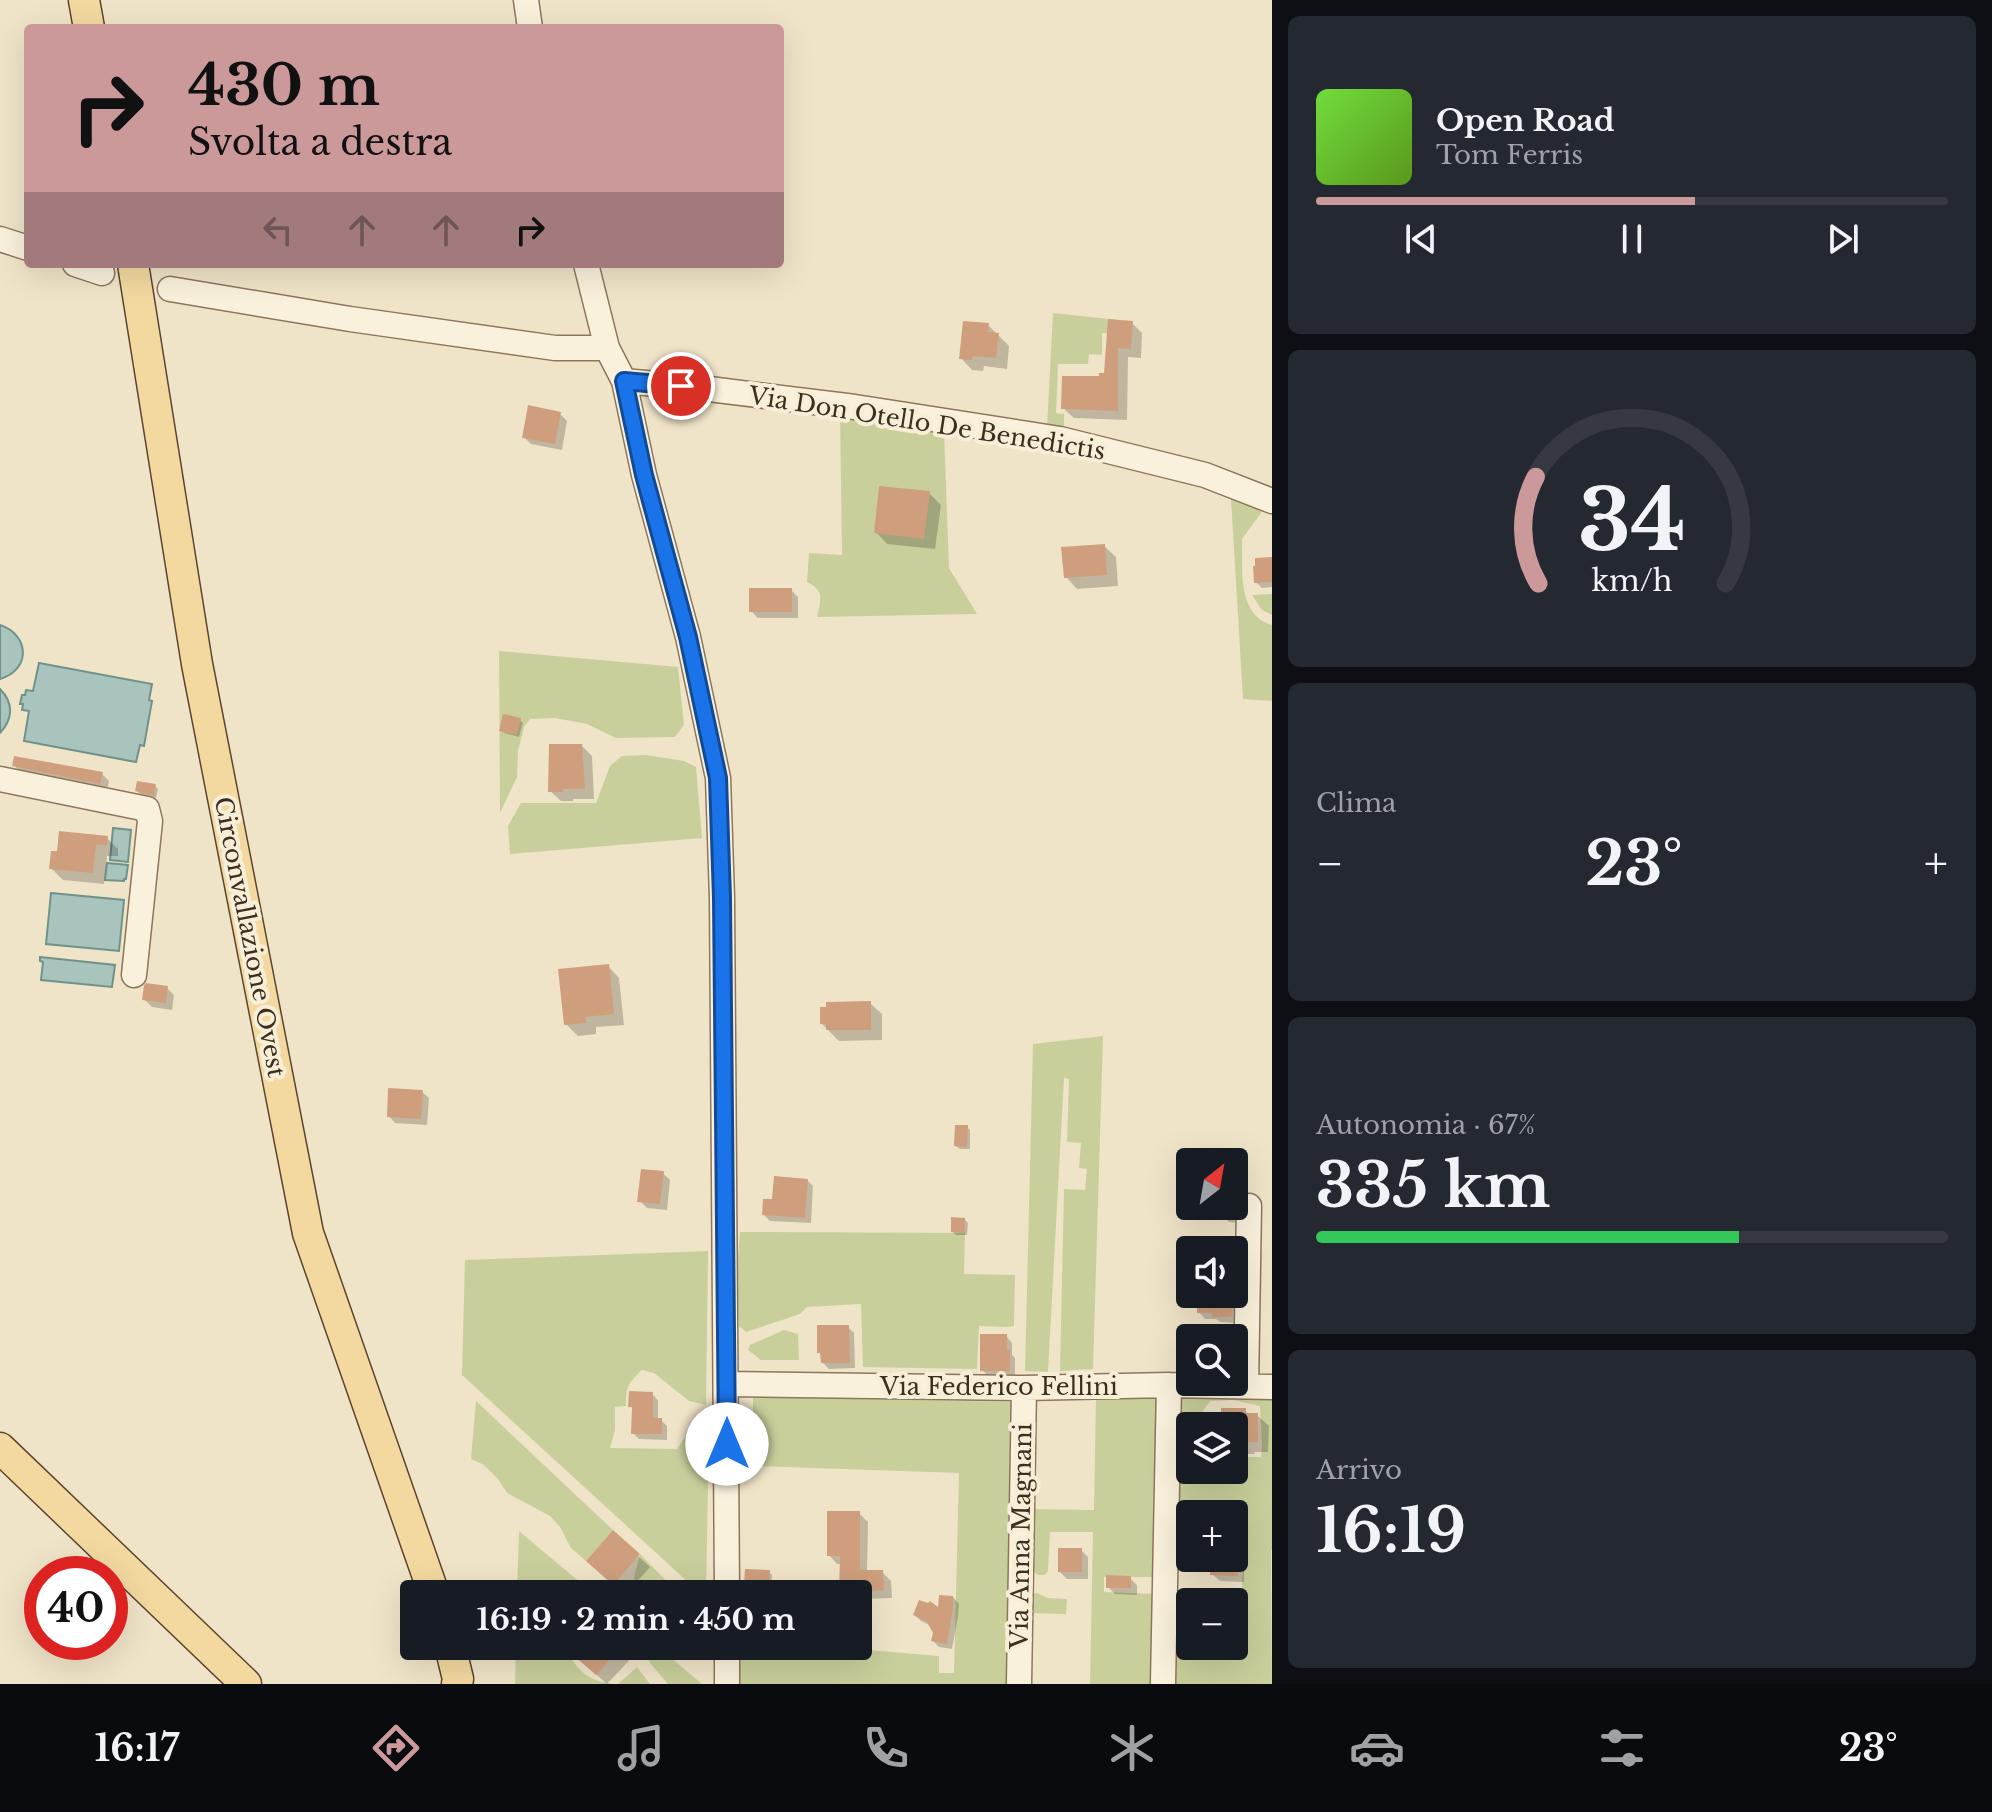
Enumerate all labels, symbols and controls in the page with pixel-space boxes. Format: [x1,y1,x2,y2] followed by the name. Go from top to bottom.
[188,51,380,120] text: 430 m
[56,56,160,160] icon: right
[1436,102,1615,139] text: Open Road
[188,120,452,165] text: Svolta a destra
[1436,139,1583,171] text: Tom Ferris
[256,208,300,252] icon: left
[340,208,384,252] icon: ahead
[424,208,468,252] icon: ahead
[508,208,552,252] icon: right
[1399,217,1443,261] icon: previous
[1610,217,1654,261] icon: pause
[1821,217,1865,261] icon: next
[647,352,715,420] pin
[659,364,703,408] icon: arrive
[746,380,1107,466] street label: Via Don Otello De Benedictis
[1578,469,1686,572] text: 34
[1591,564,1673,600] text: km/h
[1316,787,1396,819] text: Clima
[209,794,291,1080] street label: Circonvallazione Ovest
[1585,827,1683,901] text: 23°
[1316,836,1344,891] text: −
[1924,836,1948,891] text: +
[1316,1109,1535,1141] text: Autonomia · 67%
[1176,1148,1248,1220] north arrow
[1176,1148,1248,1660] map controls
[1316,1149,1550,1223] text: 335 km
[1176,1236,1248,1308] button: sound
[1176,1324,1248,1396] button: search
[879,1372,1118,1401] street label: Via Federico Fellini
[685,1402,769,1486] position arrow
[1176,1412,1248,1484] button: layers
[1005,1423,1037,1650] street label: Via Anna Magnani
[1316,1454,1402,1486] text: Arrivo
[1316,1494,1466,1568] text: 16:19
[1176,1500,1248,1572] button: +
[24,1556,128,1660] speed limit sign: 40
[1176,1588,1248,1660] button: −
[477,1601,795,1638] text: 16:19 · 2 min · 450 m
[368,1720,424,1776] icon: directions
[613,1720,669,1776] icon: music
[858,1720,914,1776] icon: phone
[1104,1720,1160,1776] icon: climate
[1349,1720,1405,1776] icon: car
[1594,1720,1650,1776] icon: filters
[95,1726,179,1771] text: 16:17
[1839,1726,1897,1771] text: 23°

